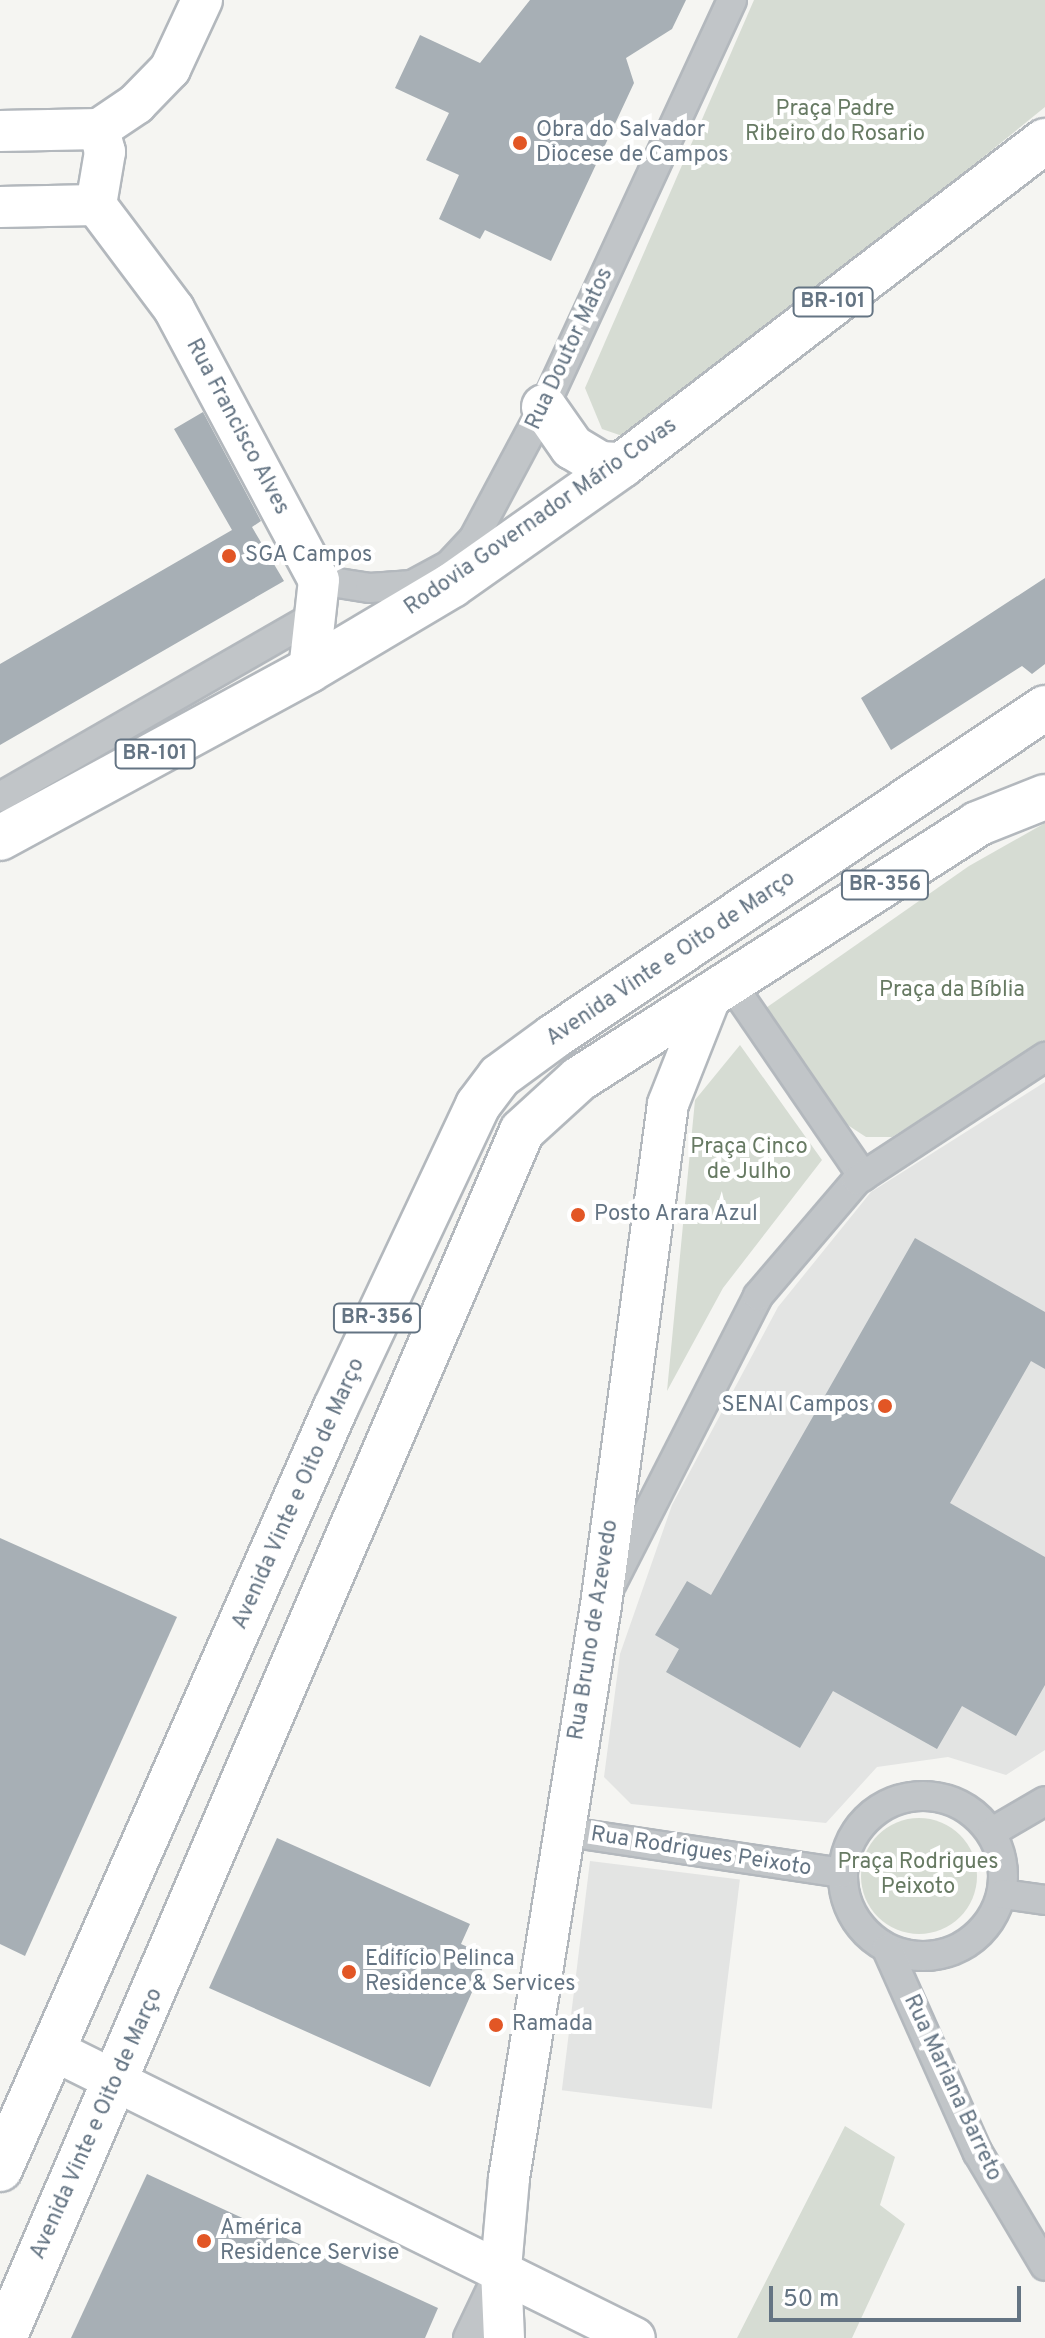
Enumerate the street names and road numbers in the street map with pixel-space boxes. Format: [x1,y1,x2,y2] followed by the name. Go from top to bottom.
[521,264,619,434] street label: Rua Doutor Matos
[791,286,875,318] road number: BR-101
[179,334,295,520] street label: Rua Francisco Alves
[400,413,682,621] street label: Rodovia Governador Mário Covas
[113,738,197,770] road number: BR-101
[541,866,801,1052] street label: Avenida Vinte e Oito de Março
[839,869,931,901] road number: BR-356
[331,1302,423,1334] road number: BR-356
[227,1354,371,1634] street label: Avenida Vinte e Oito de Março
[563,1517,625,1743] street label: Rua Bruno de Azevedo
[589,1822,813,1882] street label: Rua Rodrigues Peixoto
[25,1984,169,2264] street label: Avenida Vinte e Oito de Março
[897,1991,1007,2185] street label: Rua Mariana Barreto

